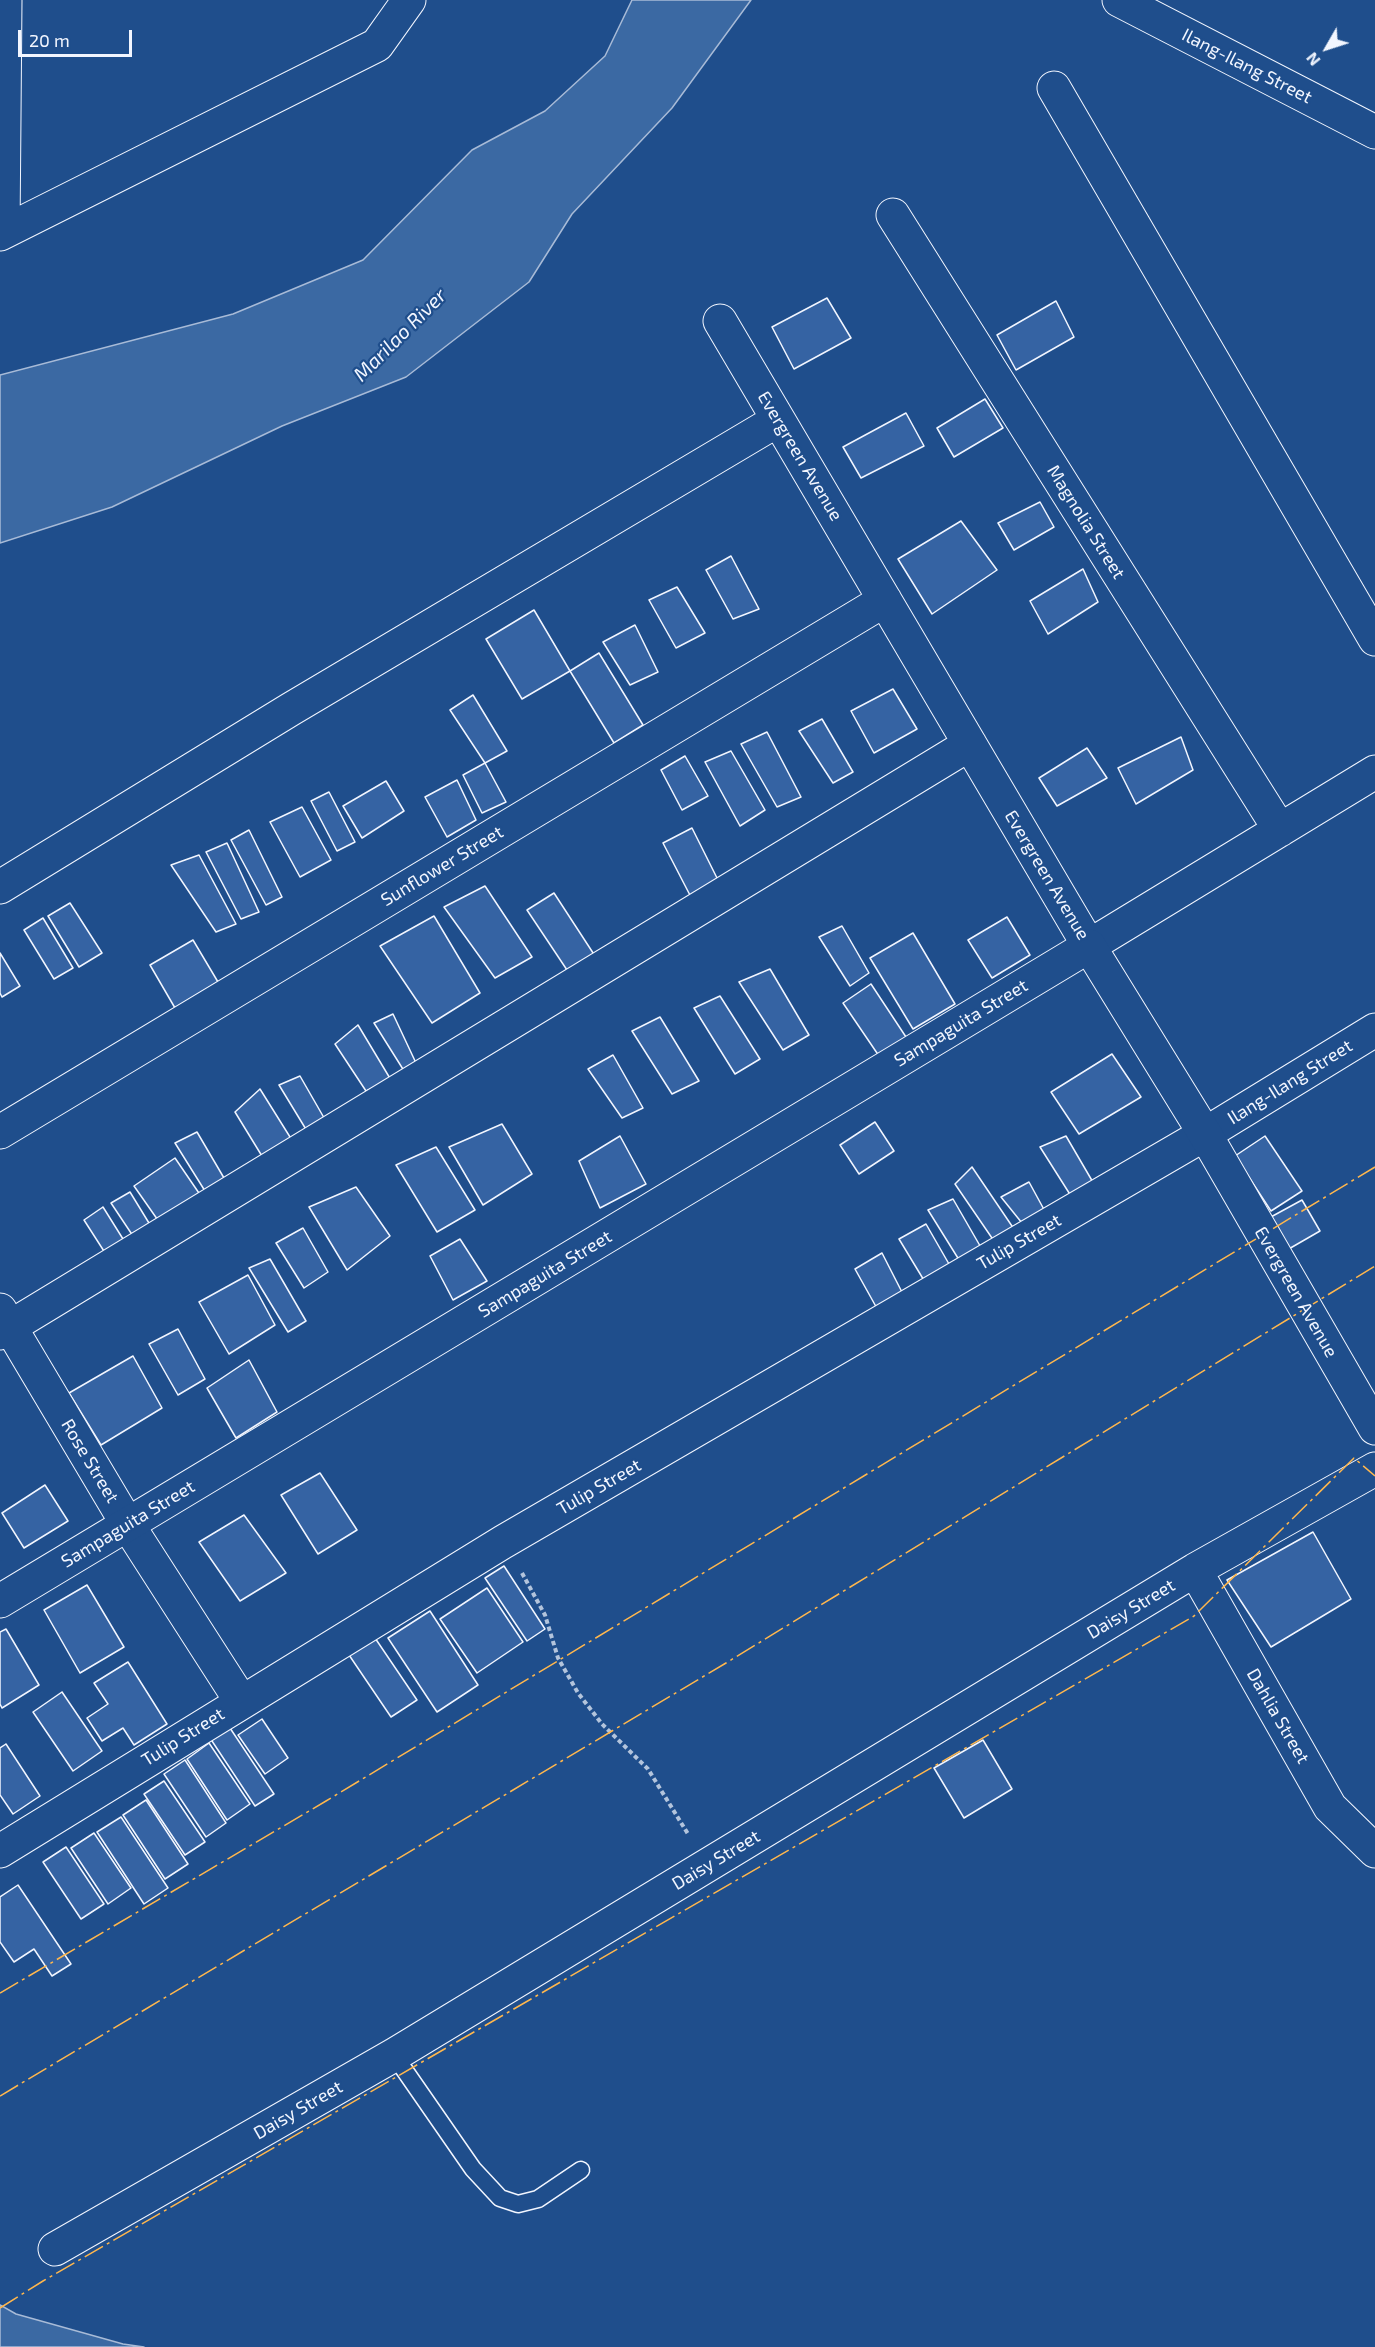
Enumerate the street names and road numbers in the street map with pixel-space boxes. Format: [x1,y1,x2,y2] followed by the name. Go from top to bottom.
[1178,24,1316,108] street label: Ilang-Ilang Street
[753,387,847,525] street label: Evergreen Avenue
[1042,461,1130,583] street label: Magnolia Street
[1000,806,1094,944] street label: Evergreen Avenue
[377,821,507,911] street label: Sunflower Street
[890,975,1032,1071] street label: Sampaguita Street
[1224,1035,1356,1129] street label: Ilang-Ilang Street
[973,1209,1065,1275] street label: Tulip Street
[1250,1223,1342,1361] street label: Evergreen Avenue
[474,1226,616,1322] street label: Sampaguita Street
[57,1415,123,1507] street label: Rose Street
[553,1454,645,1520] street label: Tulip Street
[57,1476,199,1572] street label: Sampaguita Street
[1083,1574,1179,1644] street label: Daisy Street
[1242,1665,1314,1767] street label: Dahlia Street
[138,1703,228,1771] street label: Tulip Street
[668,1825,764,1895] street label: Daisy Street
[250,2076,346,2144] street label: Daisy Street

